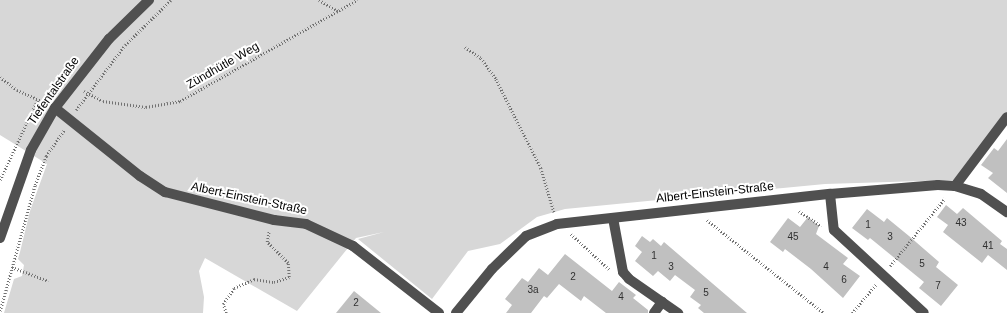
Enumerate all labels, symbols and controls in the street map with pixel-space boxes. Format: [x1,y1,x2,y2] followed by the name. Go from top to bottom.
[184,39,262,93] street label: Zündhütle Weg
[25,54,83,128] street label: Tiefentalstraße
[190,180,308,218] street label: Albert-Einstein-Straße
[656,180,774,206] street label: Albert-Einstein-Straße
[955,217,967,229] house number: 43
[865,219,871,231] house number: 1
[787,231,799,243] house number: 45
[887,231,893,243] house number: 3
[982,240,994,252] house number: 41
[651,250,657,262] house number: 1
[919,258,925,270] house number: 5
[668,261,674,273] house number: 3
[823,261,829,273] house number: 4
[570,271,576,283] house number: 2
[841,274,847,286] house number: 6
[935,280,941,292] house number: 7
[527,284,539,296] house number: 3a
[703,287,709,299] house number: 5
[618,291,624,303] house number: 4
[353,297,359,309] house number: 2

